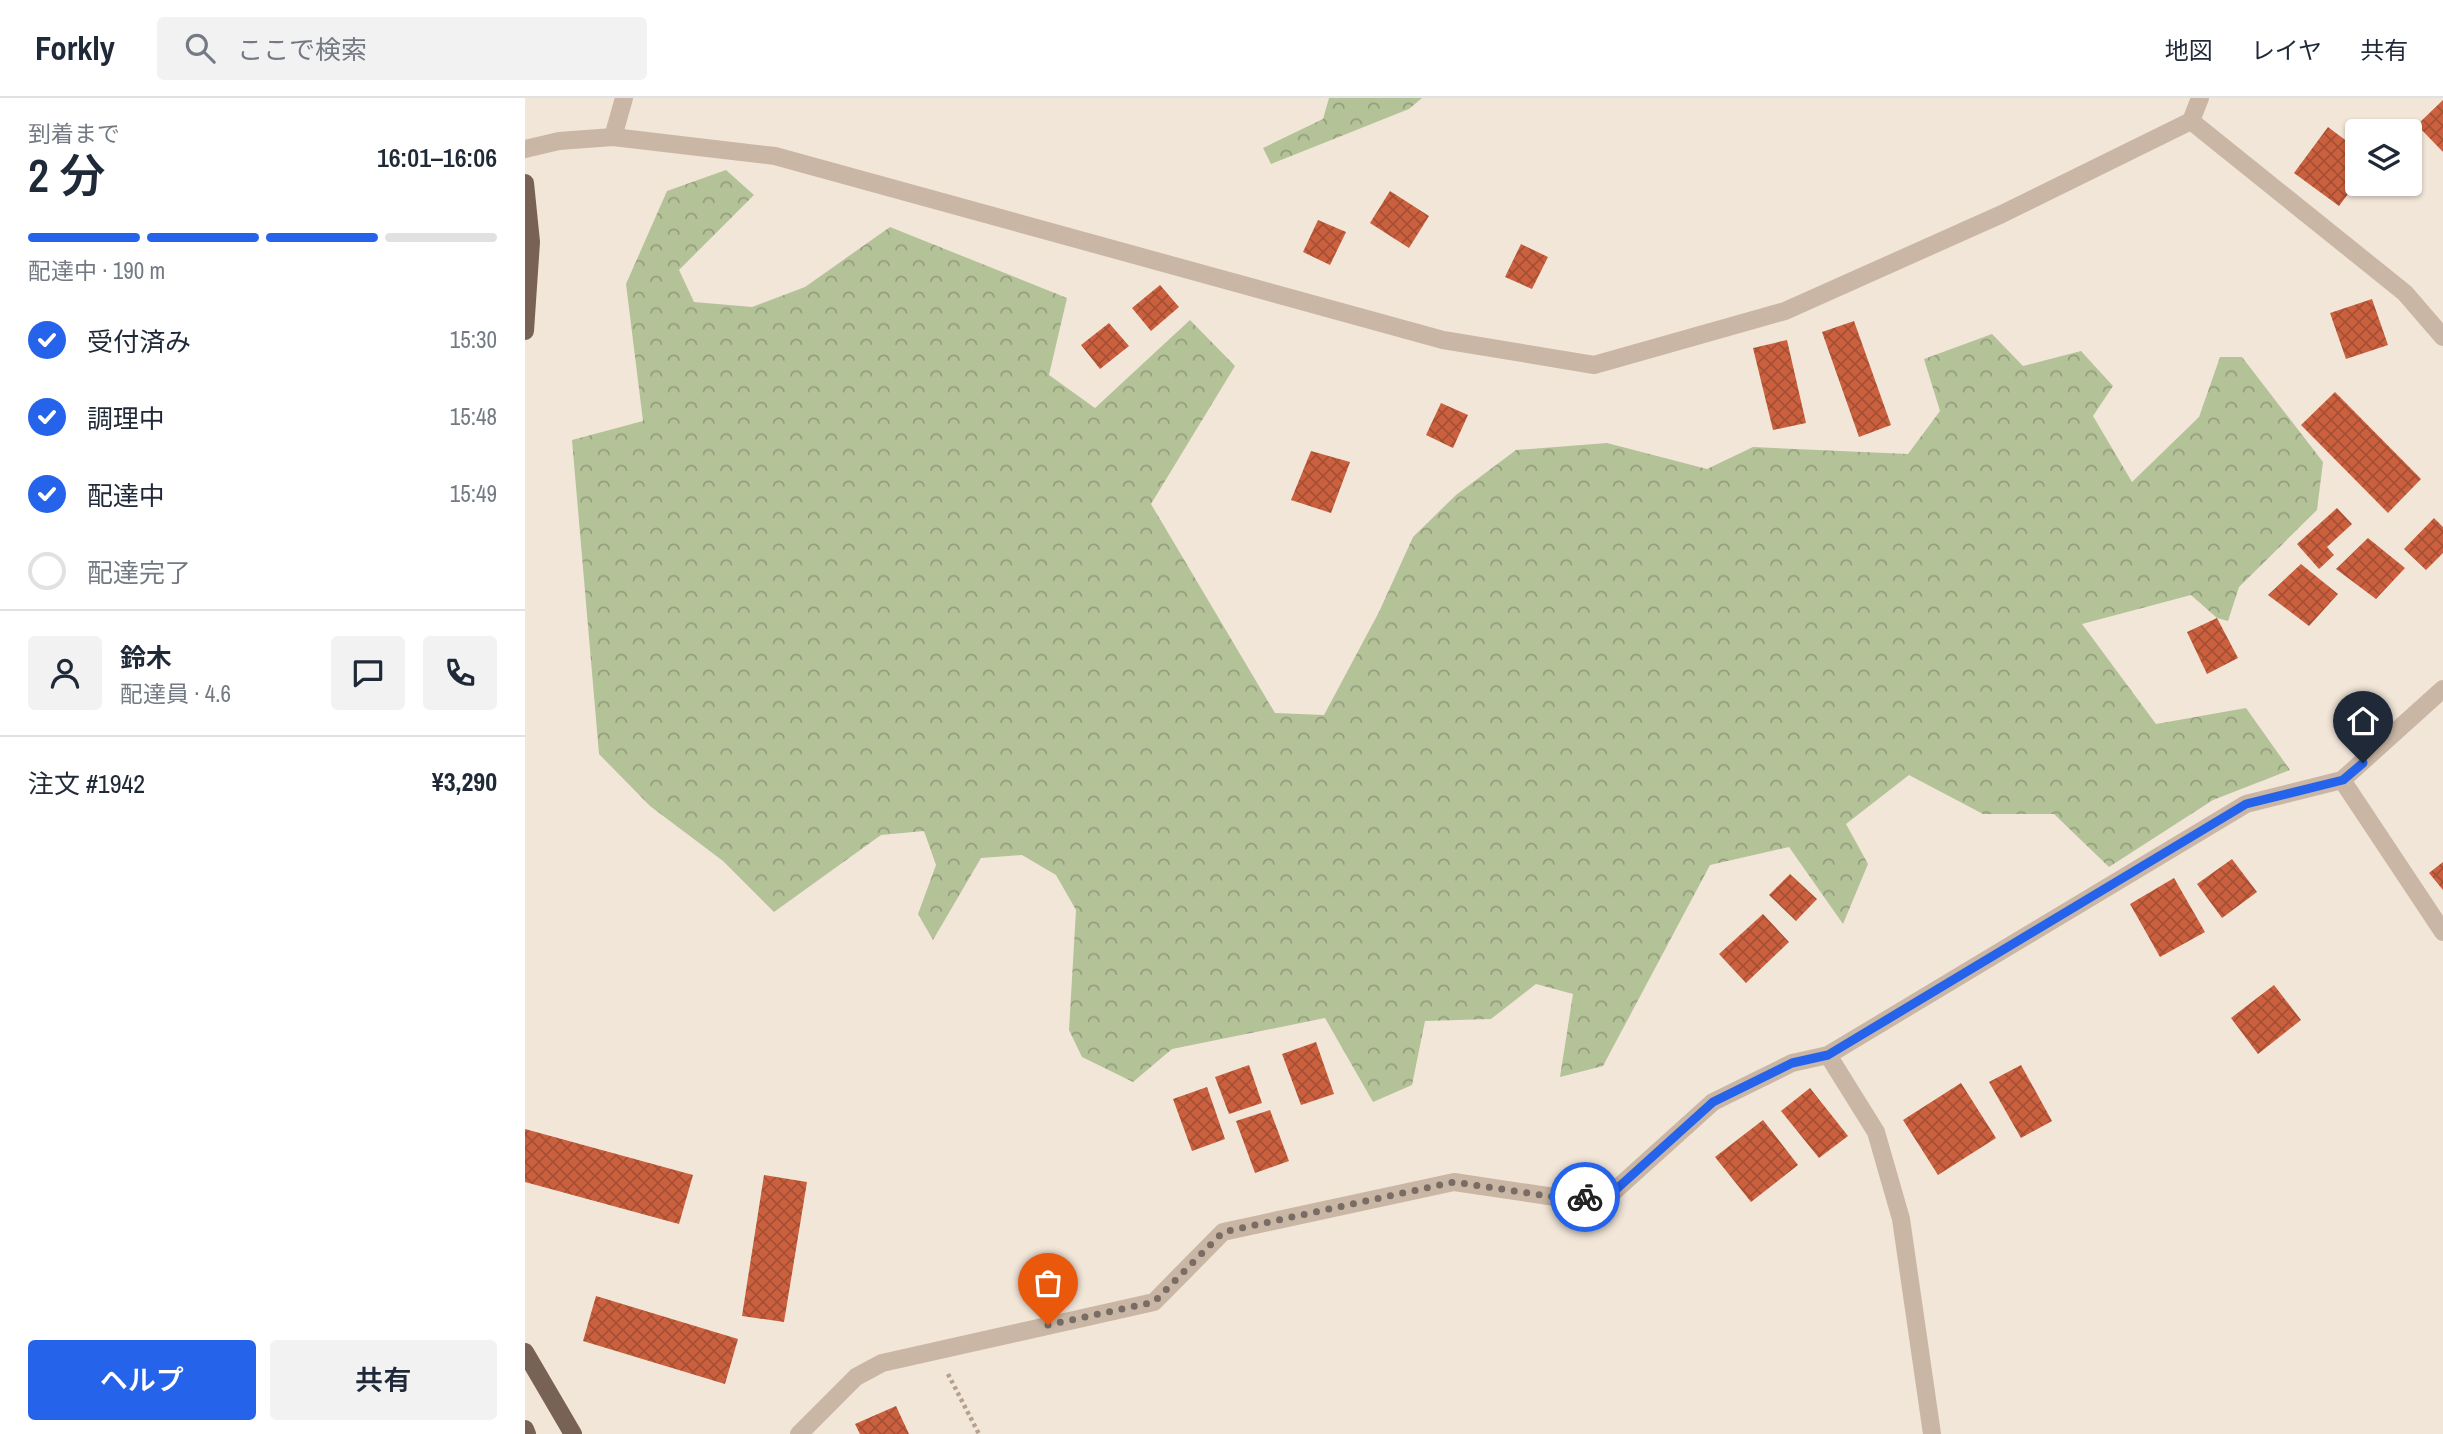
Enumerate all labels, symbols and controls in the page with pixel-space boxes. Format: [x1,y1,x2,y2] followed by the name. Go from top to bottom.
[157,17,647,80] search box
[35,26,115,70] text: Forkly
[181,29,219,67] icon: search
[237,32,367,67] text: ここで検索
[2165,34,2213,66] text: 地図
[2251,34,2322,66] text: レイヤ
[2360,34,2408,66] text: 共有
[28,118,120,149] text: 到着まで
[2345,119,2422,196] map controls
[2345,119,2422,196] button: layers
[377,140,497,175] text: 16:01–16:06
[28,144,105,206] text: 2 分
[28,255,165,286] text: 配達中 · 190 m
[28,321,66,359] icon: check
[87,324,191,359] text: 受付済み
[450,324,497,355] text: 15:30
[28,398,66,436] icon: check
[87,401,165,436] text: 調理中
[450,401,497,432] text: 15:48
[28,475,66,513] icon: check
[87,478,165,513] text: 配達中
[450,478,497,509] text: 15:49
[87,555,191,590] text: 配達完了
[28,636,102,710] button: person
[331,636,405,710] button: chat
[423,636,497,710] button: phone
[120,640,172,675] text: 鈴木
[120,678,231,709] text: 配達員 · 4.6
[2333,691,2393,763] pin
[2344,702,2382,740] icon: home
[432,764,497,799] text: ¥3,290
[28,766,145,801] text: 注文 #1942
[1550,1162,1620,1232] courier
[1566,1178,1604,1216] icon: bike
[1018,1253,1078,1325] pin
[1029,1264,1067,1302] icon: bag
[28,1340,256,1420] button: ヘルプ
[270,1340,497,1420] button: 共有

